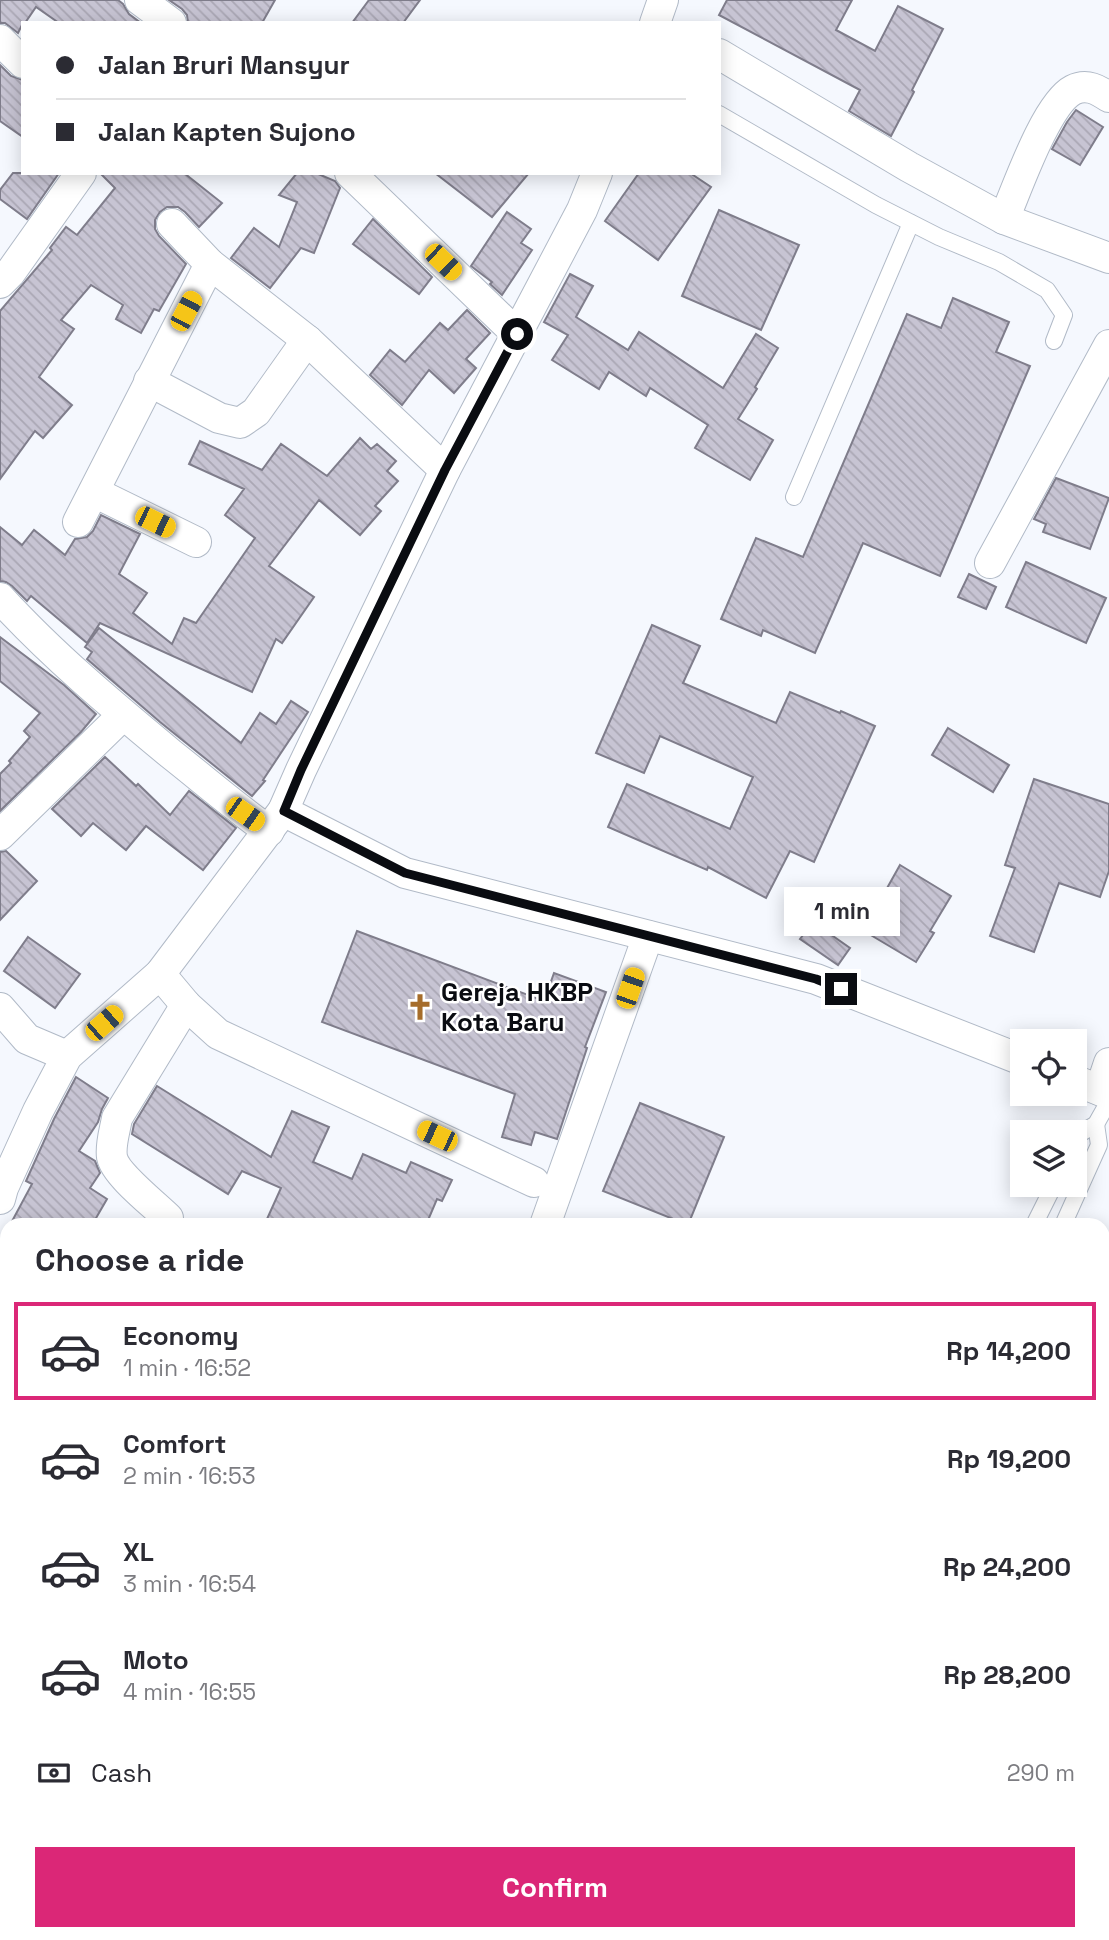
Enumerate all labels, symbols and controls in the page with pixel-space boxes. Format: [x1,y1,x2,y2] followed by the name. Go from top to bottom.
[98,48,350,82] text: Jalan Bruri Mansyur
[98,115,356,149] text: Jalan Kapten Sujono
[421,240,466,284] car
[167,288,206,334] car
[501,318,533,350] route start
[132,503,179,541] car
[222,793,269,835] car
[783,888,899,936] callout: 1 min
[814,896,870,926] text: 1 min
[614,965,647,1011] car
[825,973,857,1005] route end
[441,975,593,1039] place label: Gereja HKBP Kota Baru
[405,992,435,1022] church icon: Gereja HKBP Kota Baru
[82,1001,127,1045] car
[1010,1029,1087,1197] map controls
[1010,1029,1087,1106] button: locate
[414,1118,461,1154] car
[1010,1120,1087,1197] button: layers
[35,1240,245,1280] text: Choose a ride
[123,1319,239,1353] text: Economy
[39,1320,102,1383] icon: car
[946,1334,1071,1368] text: Rp 14,200
[123,1353,251,1383] text: 1 min · 16:52
[123,1427,226,1461] text: Comfort
[39,1428,102,1491] icon: car
[947,1442,1071,1476] text: Rp 19,200
[123,1461,256,1491] text: 2 min · 16:53
[123,1535,154,1569] text: XL
[39,1536,102,1599] icon: car
[943,1550,1071,1584] text: Rp 24,200
[123,1569,256,1599] text: 3 min · 16:54
[123,1643,189,1677] text: Moto
[39,1644,102,1707] icon: car
[944,1658,1071,1692] text: Rp 28,200
[123,1677,256,1707] text: 4 min · 16:55
[35,1754,73,1792] icon: cash
[91,1756,152,1790] text: Cash
[1007,1758,1075,1788] text: 290 m
[35,1847,1075,1927] button: Confirm

